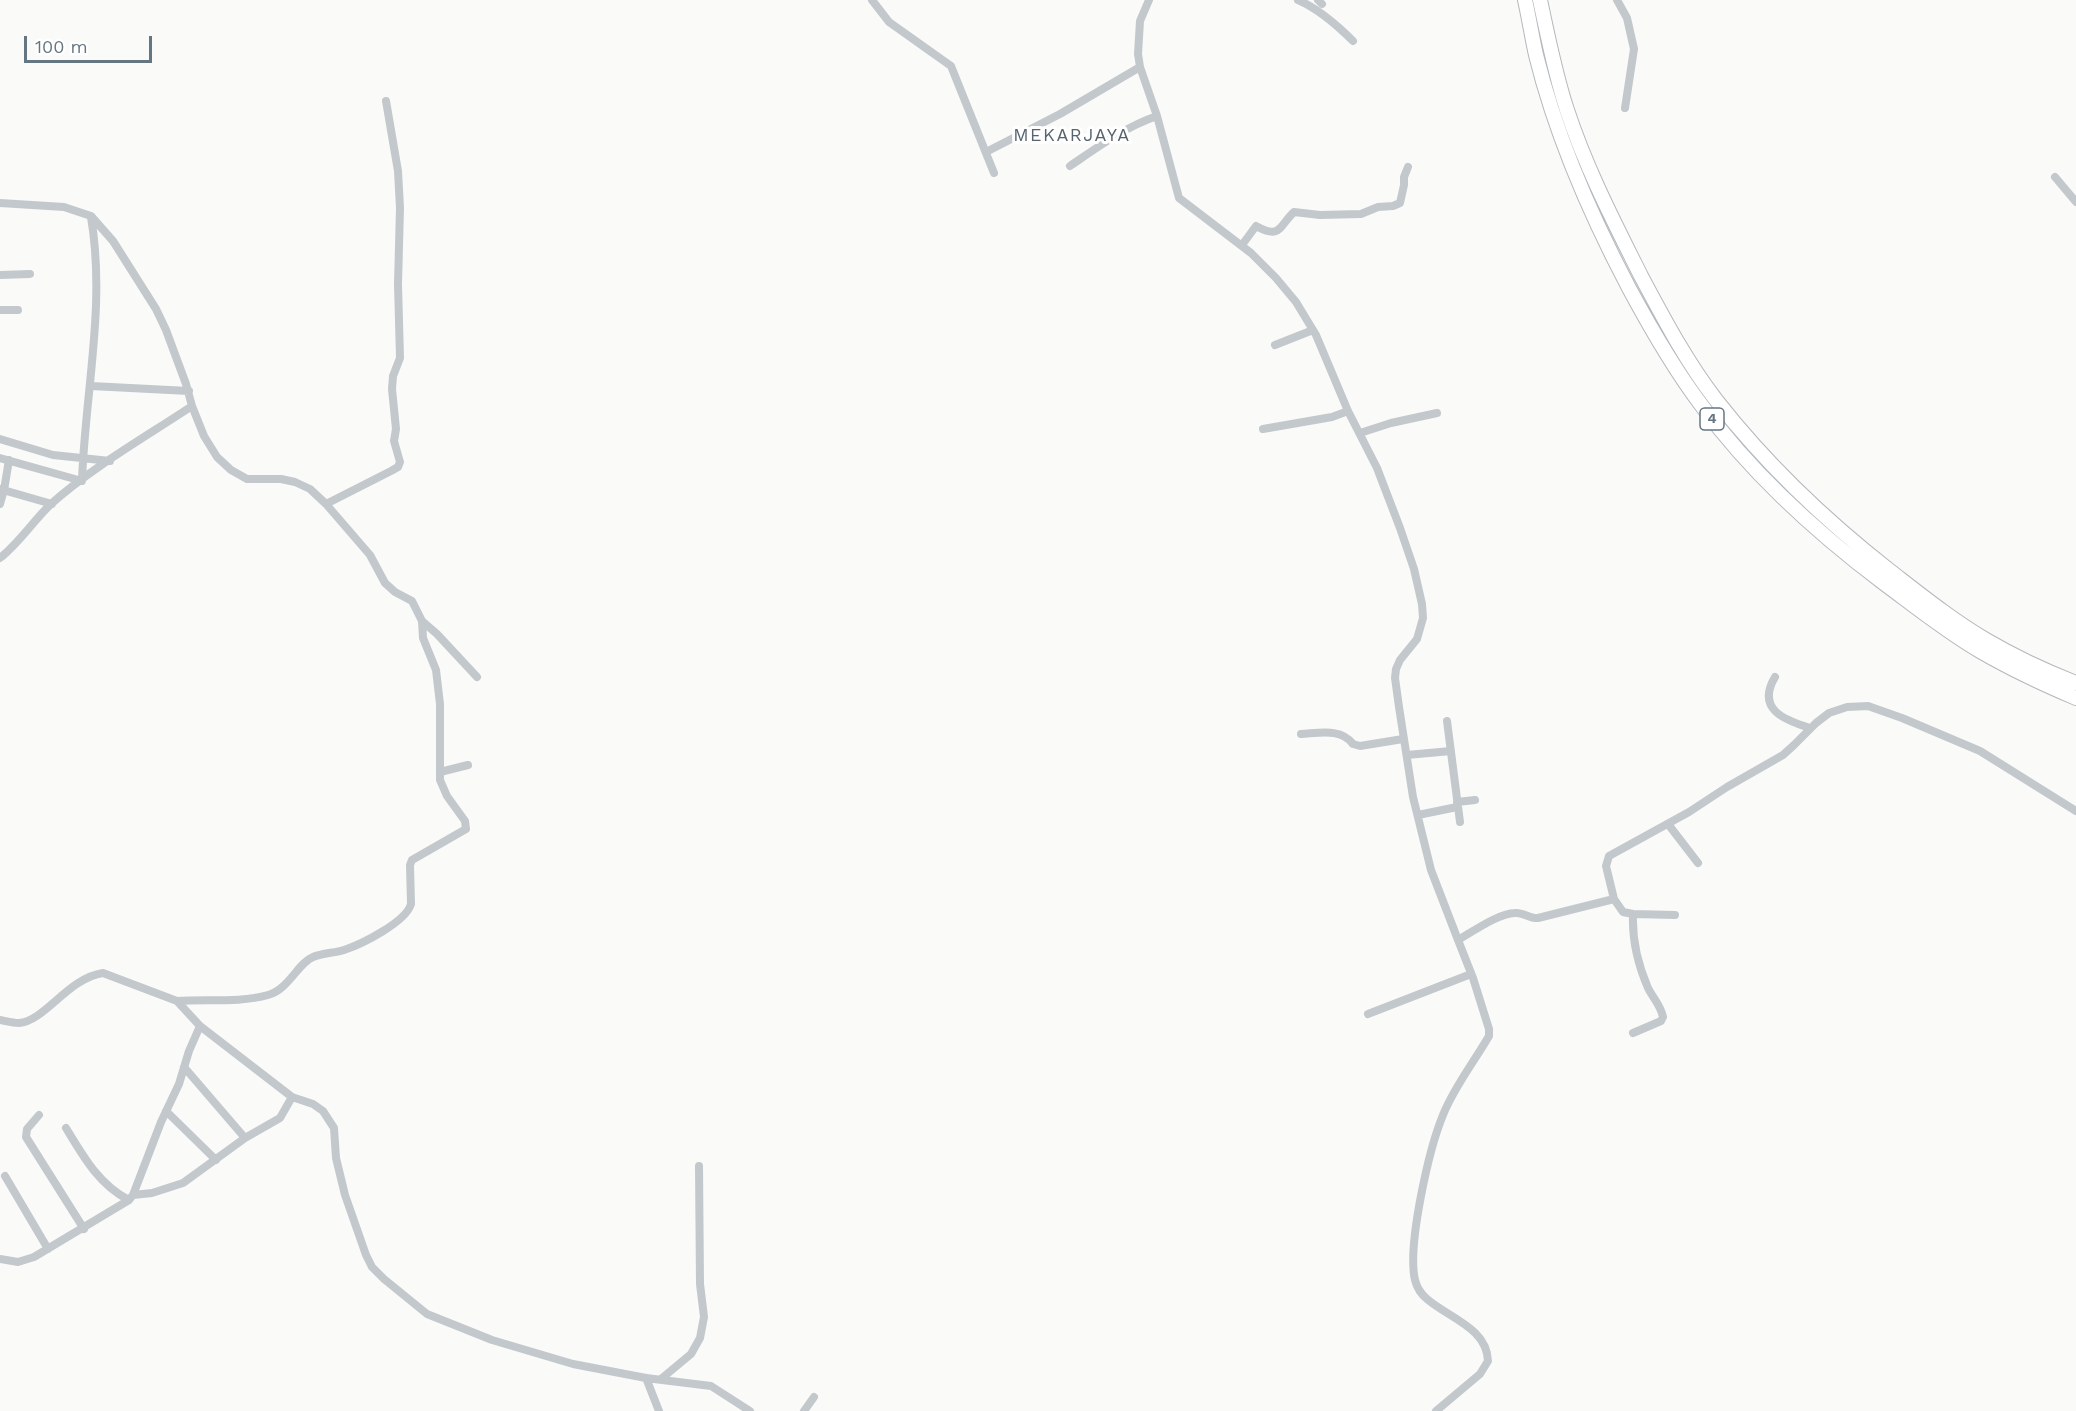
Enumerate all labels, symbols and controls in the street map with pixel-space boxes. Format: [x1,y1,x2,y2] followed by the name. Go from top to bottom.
[27,24,154,62] scale bar
[35,36,88,57] text: 100 m
[1013,125,1131,147] district label: MEKARJAYA
[1700,408,1724,430] road number: 4

